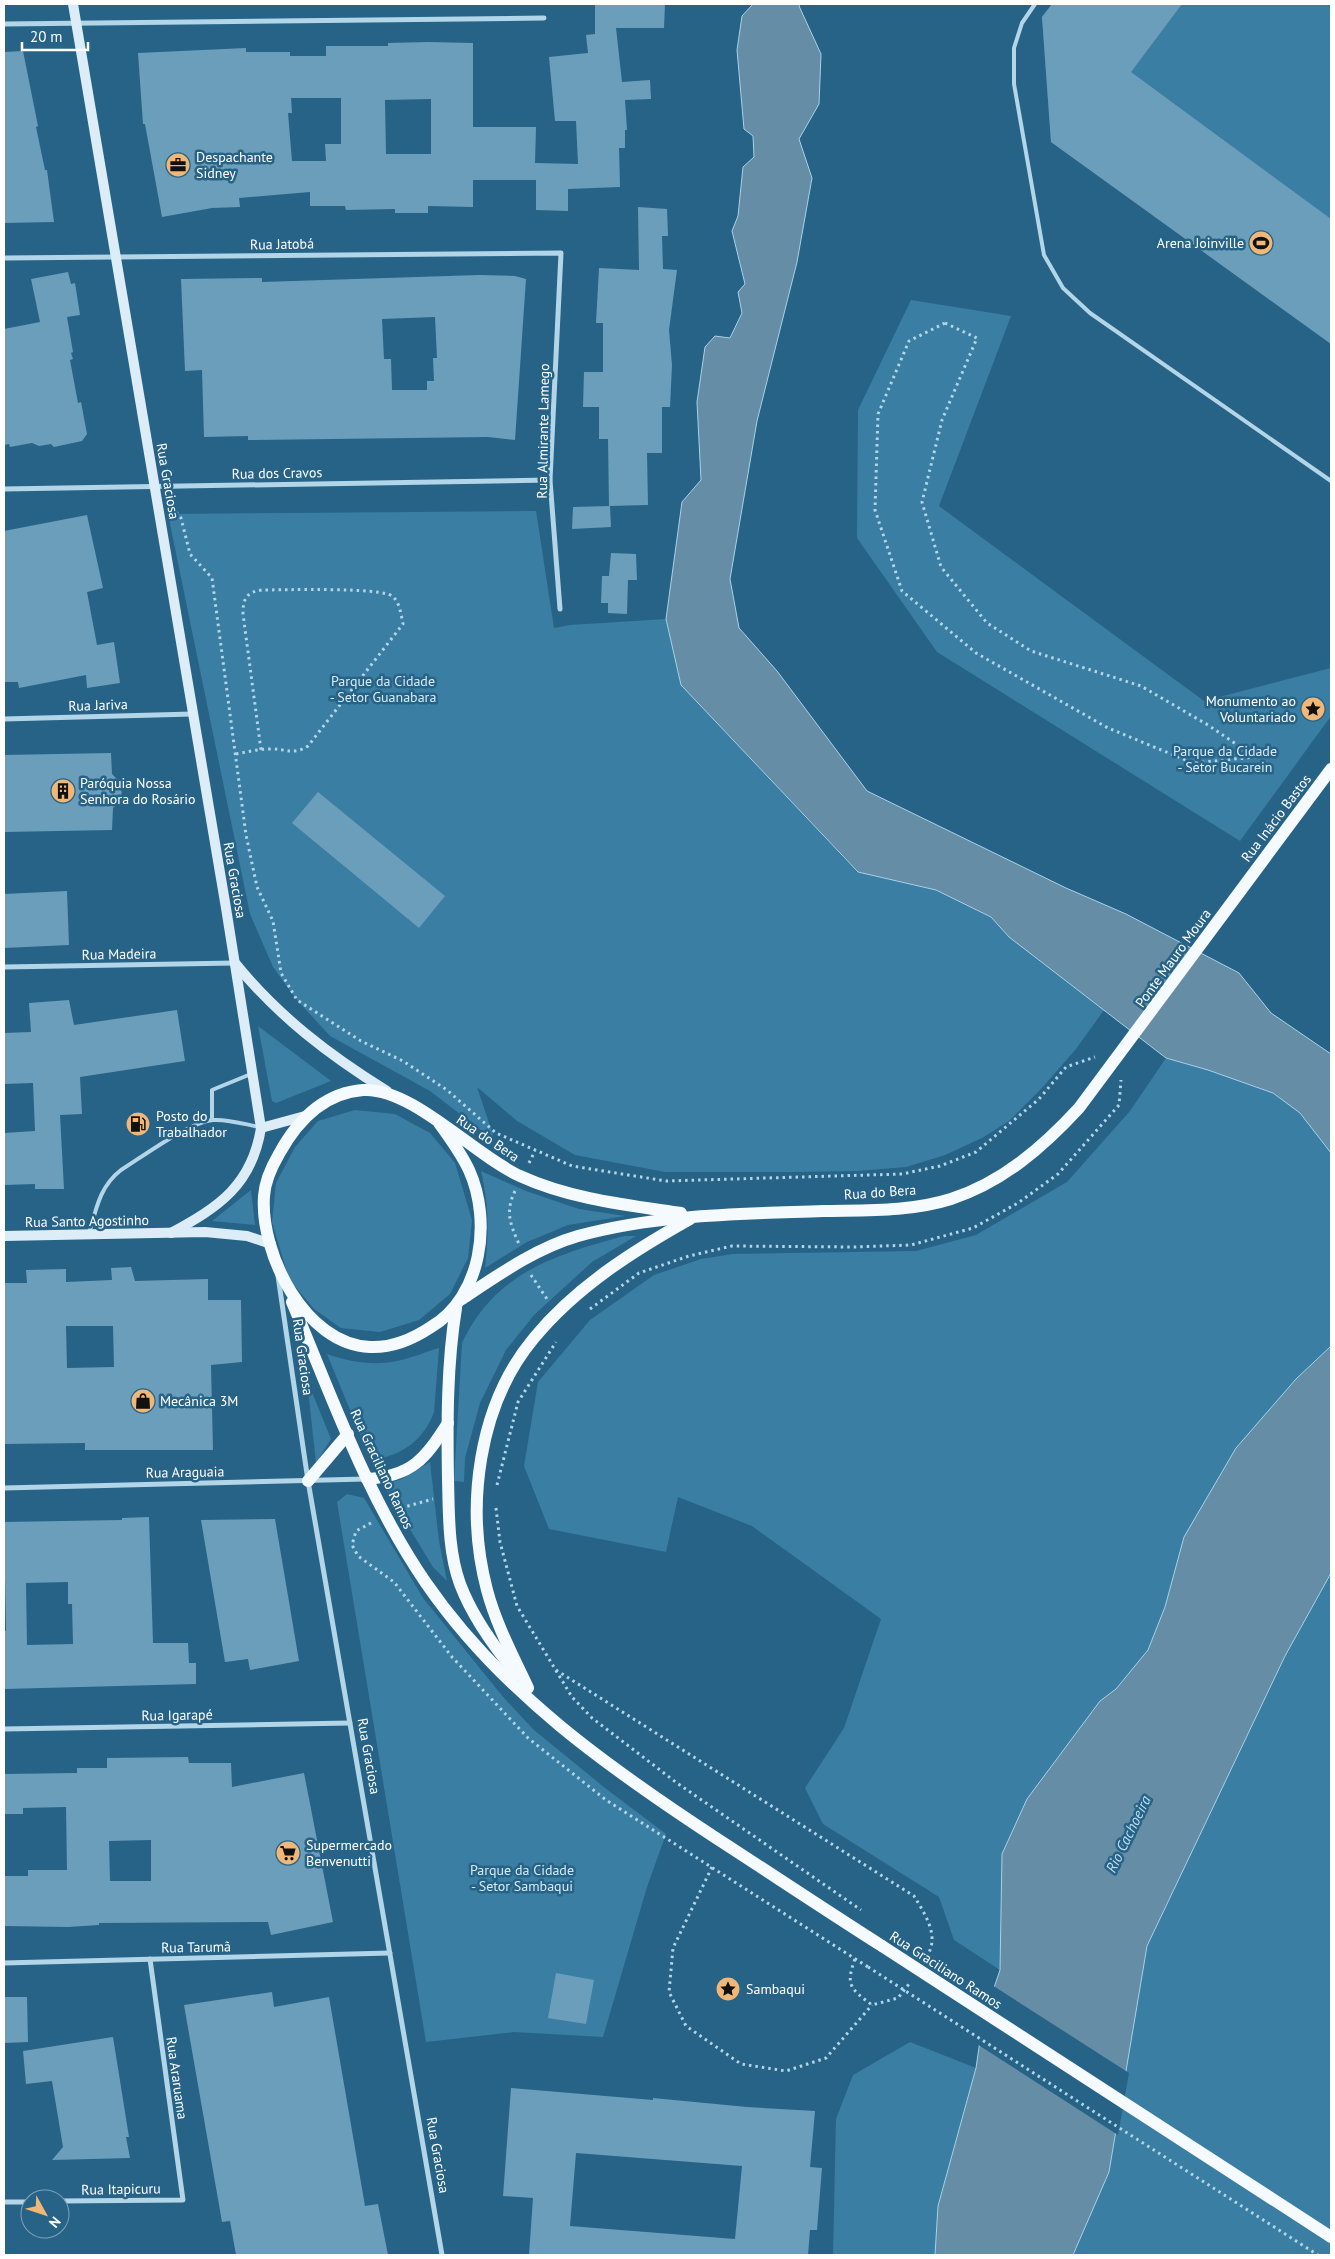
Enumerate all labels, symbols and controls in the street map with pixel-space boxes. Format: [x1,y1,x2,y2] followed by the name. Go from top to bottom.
[22,20,89,52] scale bar
[30,27,63,46] text: 20 m
[196,148,273,182] place label: Despachante Sidney
[165,152,191,178] office icon: Despachante Sidney
[1248,230,1274,256] sports icon: Arena Joinville
[250,234,314,254] street label: Rua Jatobá
[1157,234,1244,252] place label: Arena Joinville
[533,363,553,499] street label: Rua Almirante Lamego
[152,441,184,521] street label: Rua Graciosa
[232,463,323,483] street label: Rua dos Cravos
[330,672,436,706] park label: Parque da Cidade - Setor Guanabara
[1206,692,1296,726] place label: Monumento ao Voluntariado
[68,695,128,715] street label: Rua Jariva
[1300,696,1326,722] place icon: Monumento ao Voluntariado
[1173,742,1277,776] park label: Parque da Cidade - Setor Bucarein
[1237,770,1315,866] street label: Rua Inácio Bastos
[80,774,196,808] place label: Paróquia Nossa Senhora do Rosário
[50,778,76,804] building icon: Paróquia Nossa Senhora do Rosário
[219,840,251,920] street label: Rua Graciosa
[1131,905,1215,1011] street label: Ponte Mauro Moura
[82,944,156,964] street label: Rua Madeira
[156,1107,227,1141] place label: Posto do Trabalhador
[453,1110,523,1166] street label: Rua do Bera
[125,1111,151,1137] fuel station icon: Posto do Trabalhador
[843,1181,917,1203] street label: Rua do Bera
[25,1211,149,1231] street label: Rua Santo Agostinho
[289,1318,317,1396] street label: Rua Graciosa
[130,1388,156,1414] shop icon: Mecânica 3M
[160,1392,238,1410] place label: Mecânica 3M
[346,1406,418,1532] street label: Rua Graciliano Ramos
[146,1462,224,1482] street label: Rua Araguaia
[141,1705,213,1725] street label: Rua Igarapé
[353,1716,385,1796] street label: Rua Graciosa
[1101,1792,1155,1876] water label: Rio Cachoeira
[306,1836,392,1870] place label: Supermercado Benvenutti
[275,1840,301,1866] supermarket icon: Supermercado Benvenutti
[470,1861,574,1895] park label: Parque da Cidade - Setor Sambaqui
[886,1927,1006,2013] street label: Rua Graciliano Ramos
[161,1937,231,1957] street label: Rua Tarumã
[715,1976,741,2002] place icon: Sambaqui
[746,1980,805,1998] place label: Sambaqui
[162,2035,192,2121] street label: Rua Araruama
[422,2115,454,2195] street label: Rua Graciosa
[81,2179,161,2199] street label: Rua Itapicuru
[20,2189,70,2239] north arrow
[45,2213,65,2232] text: N

